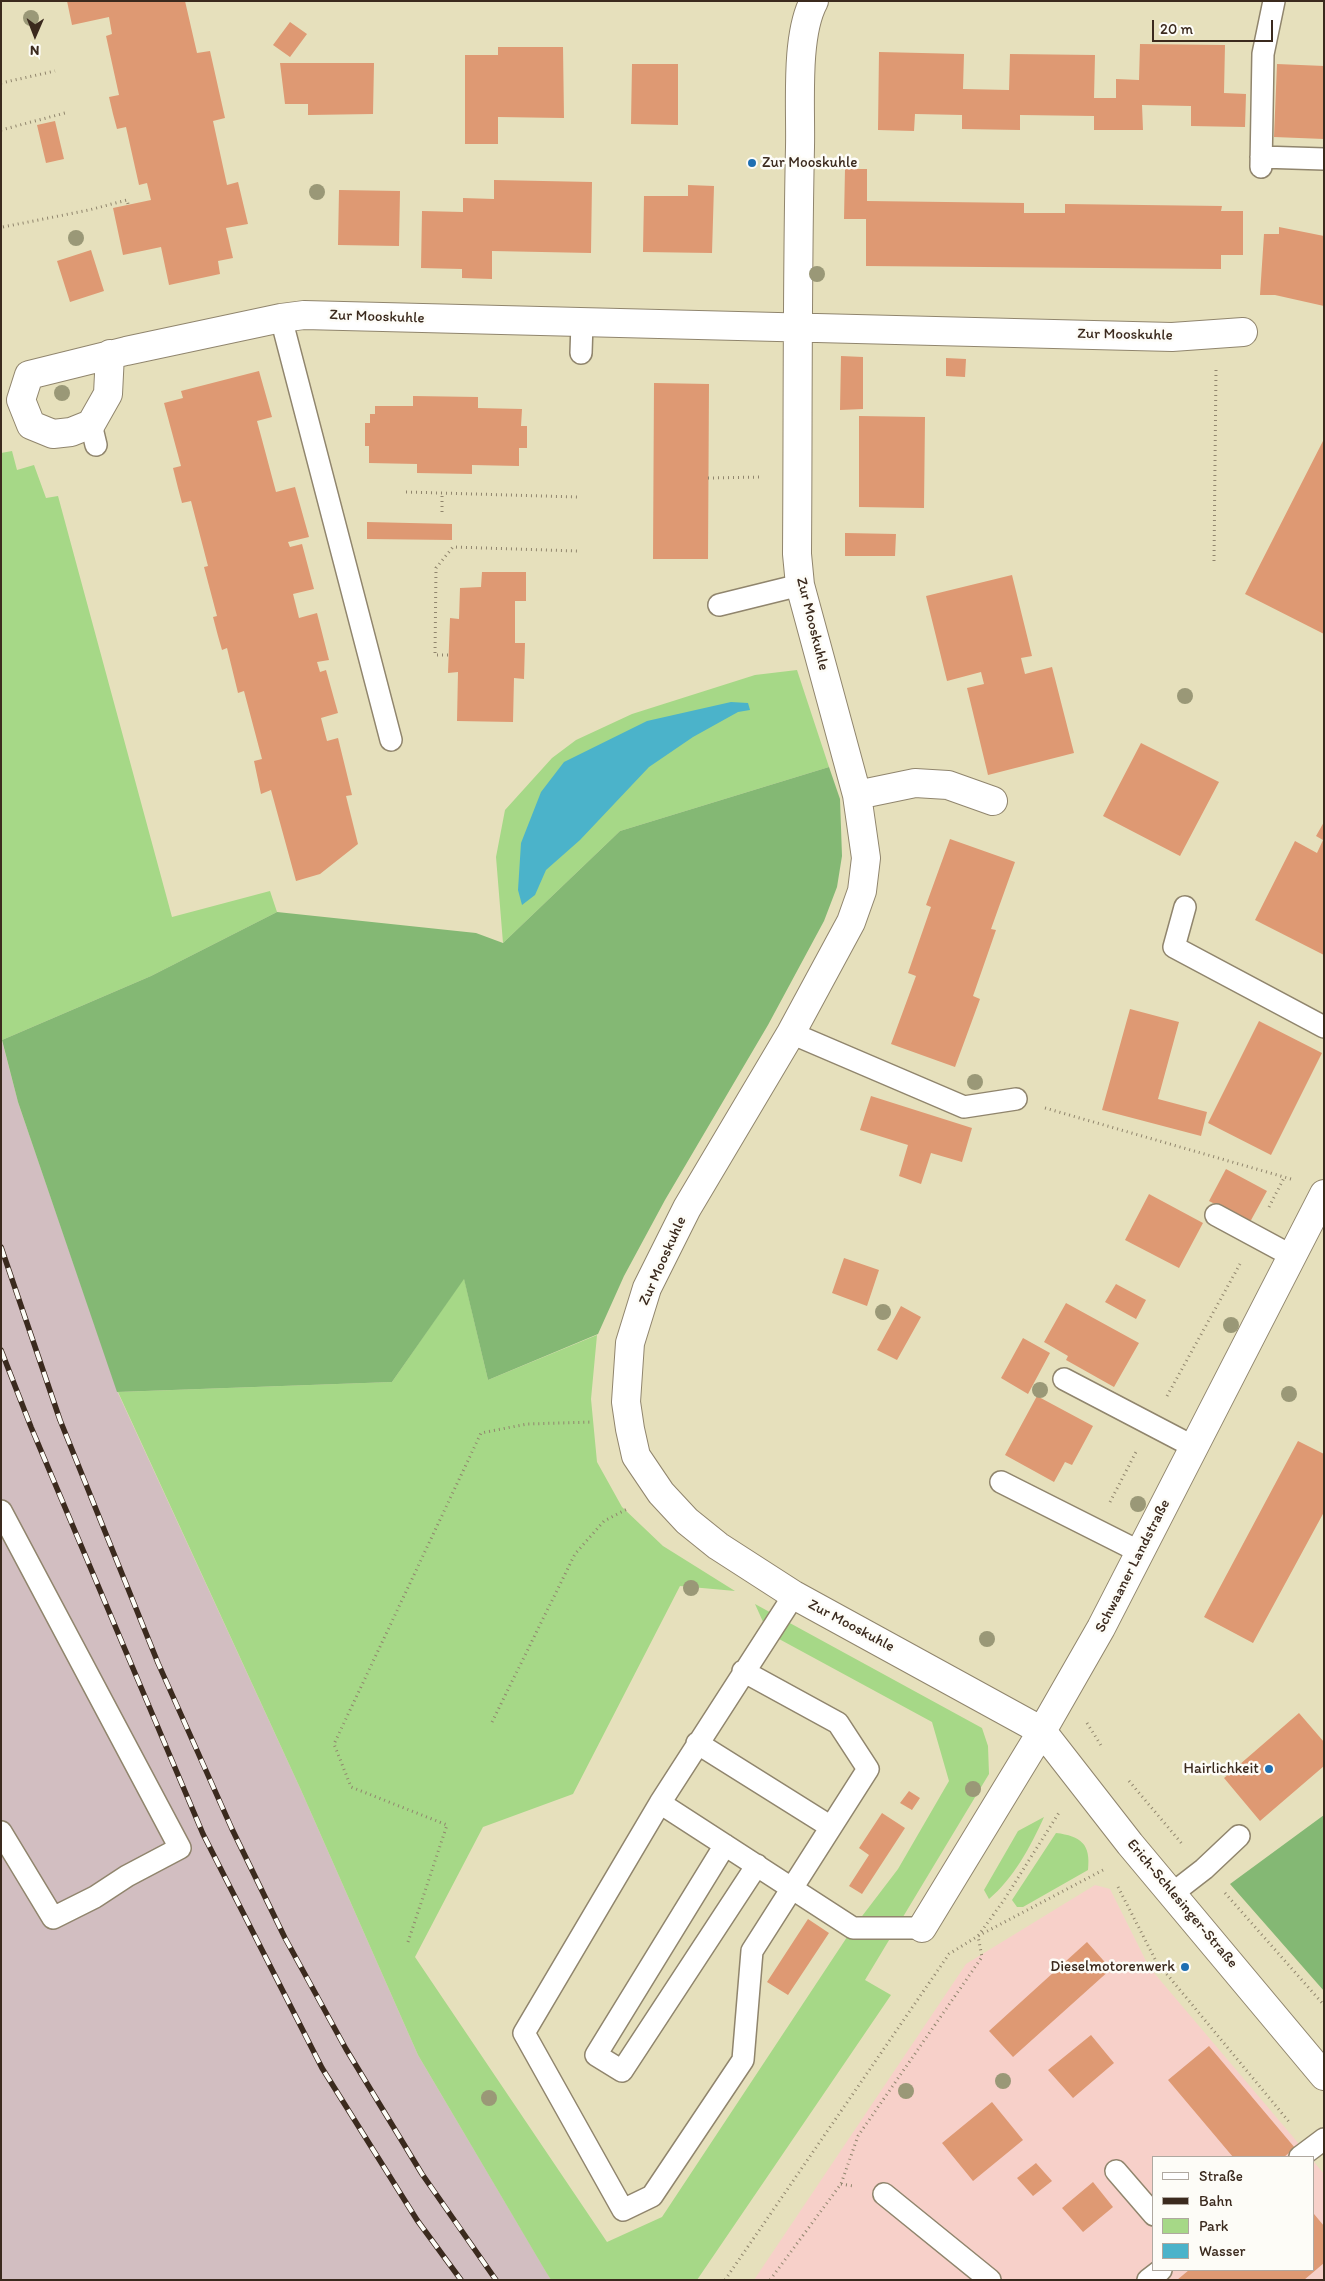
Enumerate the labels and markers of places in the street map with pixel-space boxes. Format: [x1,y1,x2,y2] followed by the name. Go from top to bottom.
[762,154,857,172] place label: Zur Mooskuhle
[746,157,758,169] marker: Zur Mooskuhle
[1184,1760,1259,1778] place label: Hairlichkeit
[1263,1763,1275,1775] marker: Hairlichkeit
[1050,1958,1175,1976] place label: Dieselmotorenwerk
[1179,1961,1191,1973] marker: Dieselmotorenwerk

